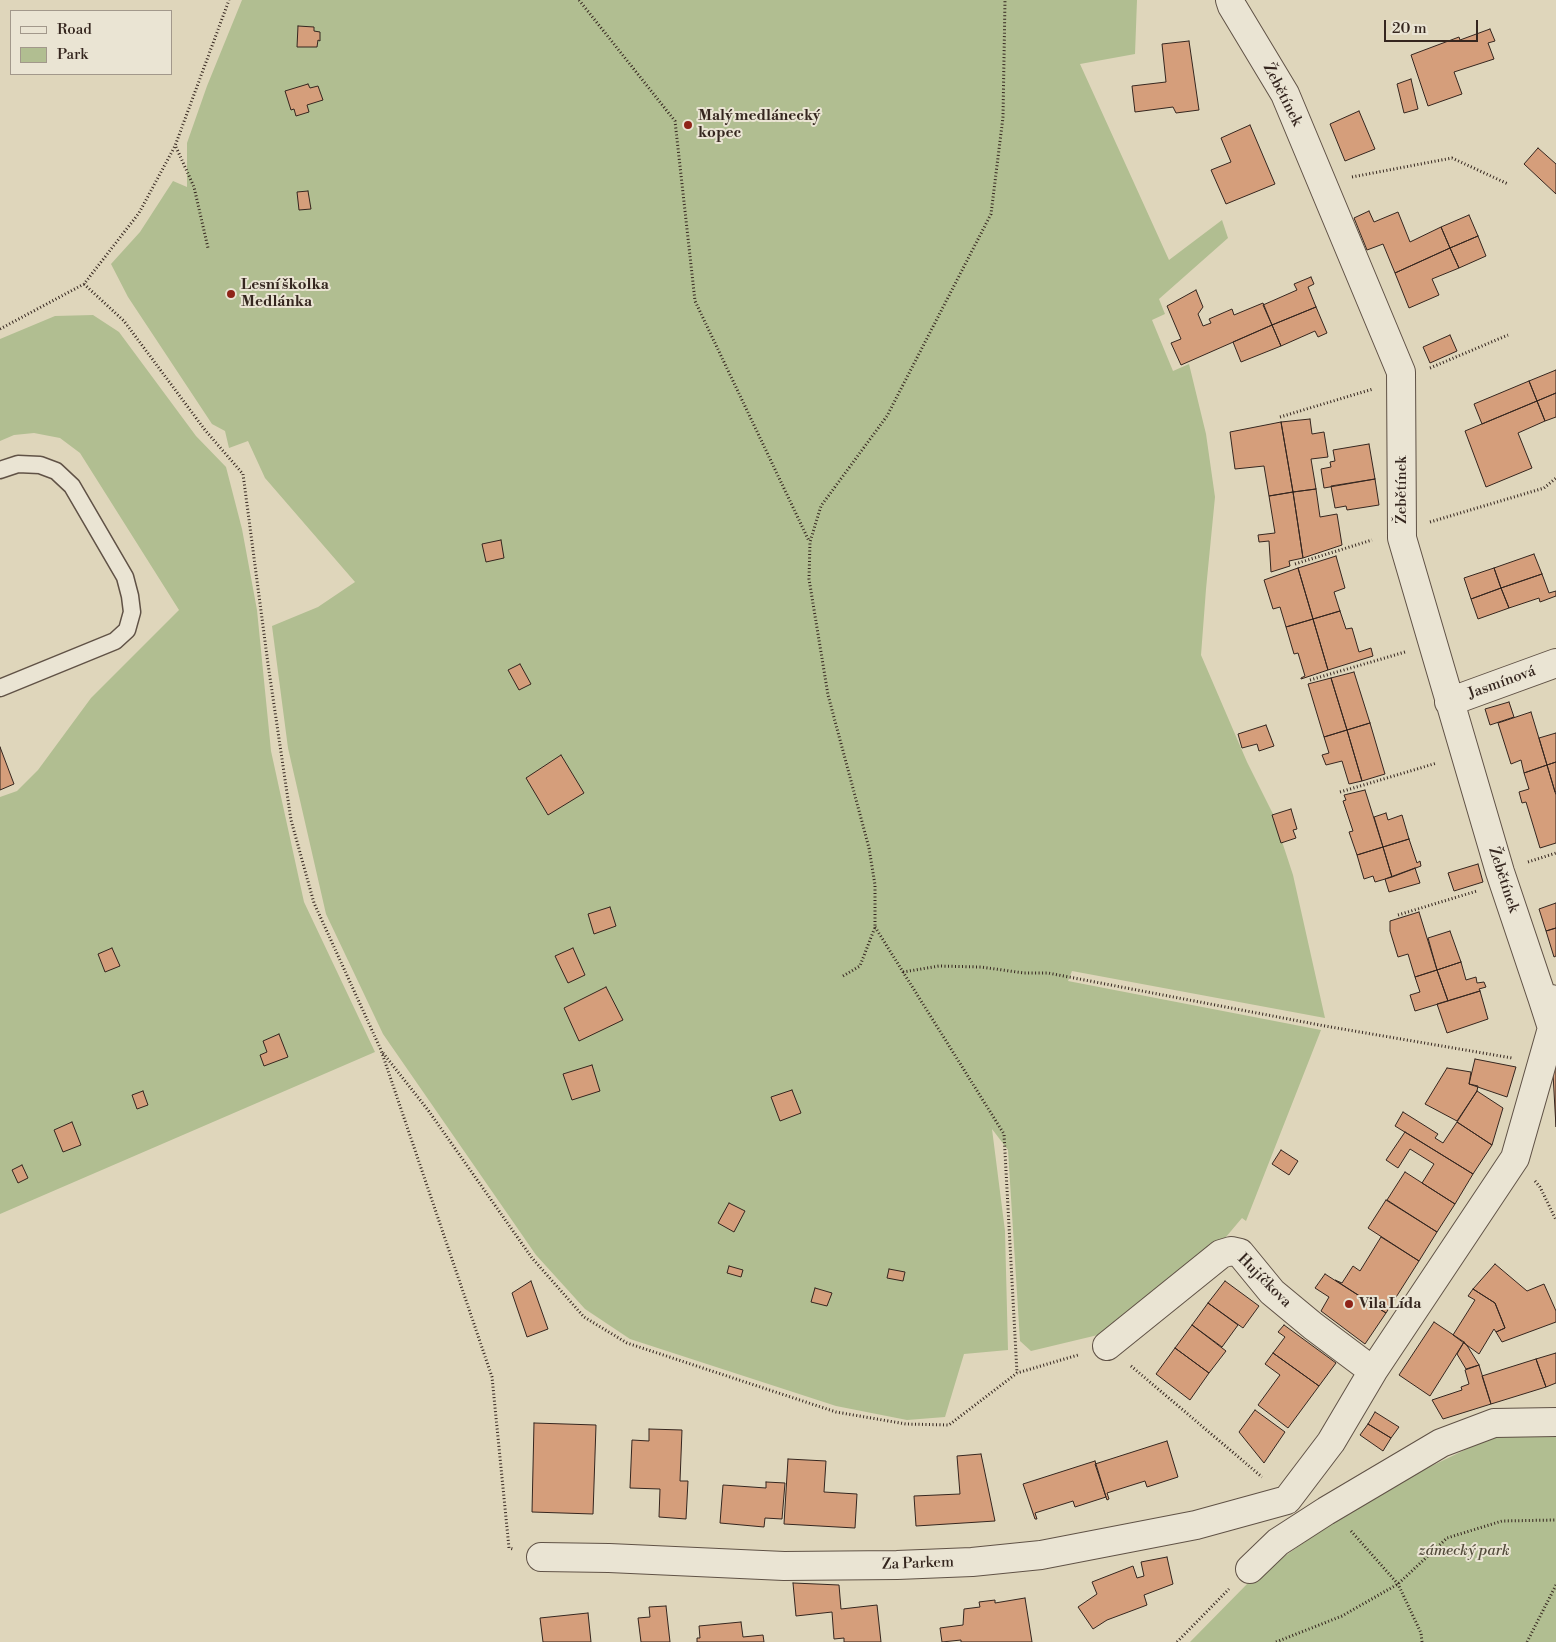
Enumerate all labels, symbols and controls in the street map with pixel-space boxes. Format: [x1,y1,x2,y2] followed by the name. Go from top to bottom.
[10,10,172,75] legend
[1386,10,1480,42] scale bar
[1392,19,1427,38] text: 20 m
[57,20,92,39] text: Road
[57,45,88,64] text: Park
[1259,61,1305,129] street label: Žebětínek
[698,107,820,142] place label: Malý medlánecký kopec
[682,119,694,131] marker: Malý medlánecký kopec
[241,276,329,311] place label: Lesní školka Medlánka
[225,288,237,300] marker: Lesní školka Medlánka
[1393,456,1411,524] street label: Žebětínek
[1466,662,1538,704] street label: Jasmínová
[1484,845,1522,915] street label: Žebětínek
[1233,1250,1295,1312] street label: Hujíčkova
[1359,1295,1421,1313] place label: Vila Lída
[1343,1298,1355,1310] marker: Vila Lída
[1418,1542,1510,1560] park label: zámecký park
[882,1554,954,1574] street label: Za Parkem

